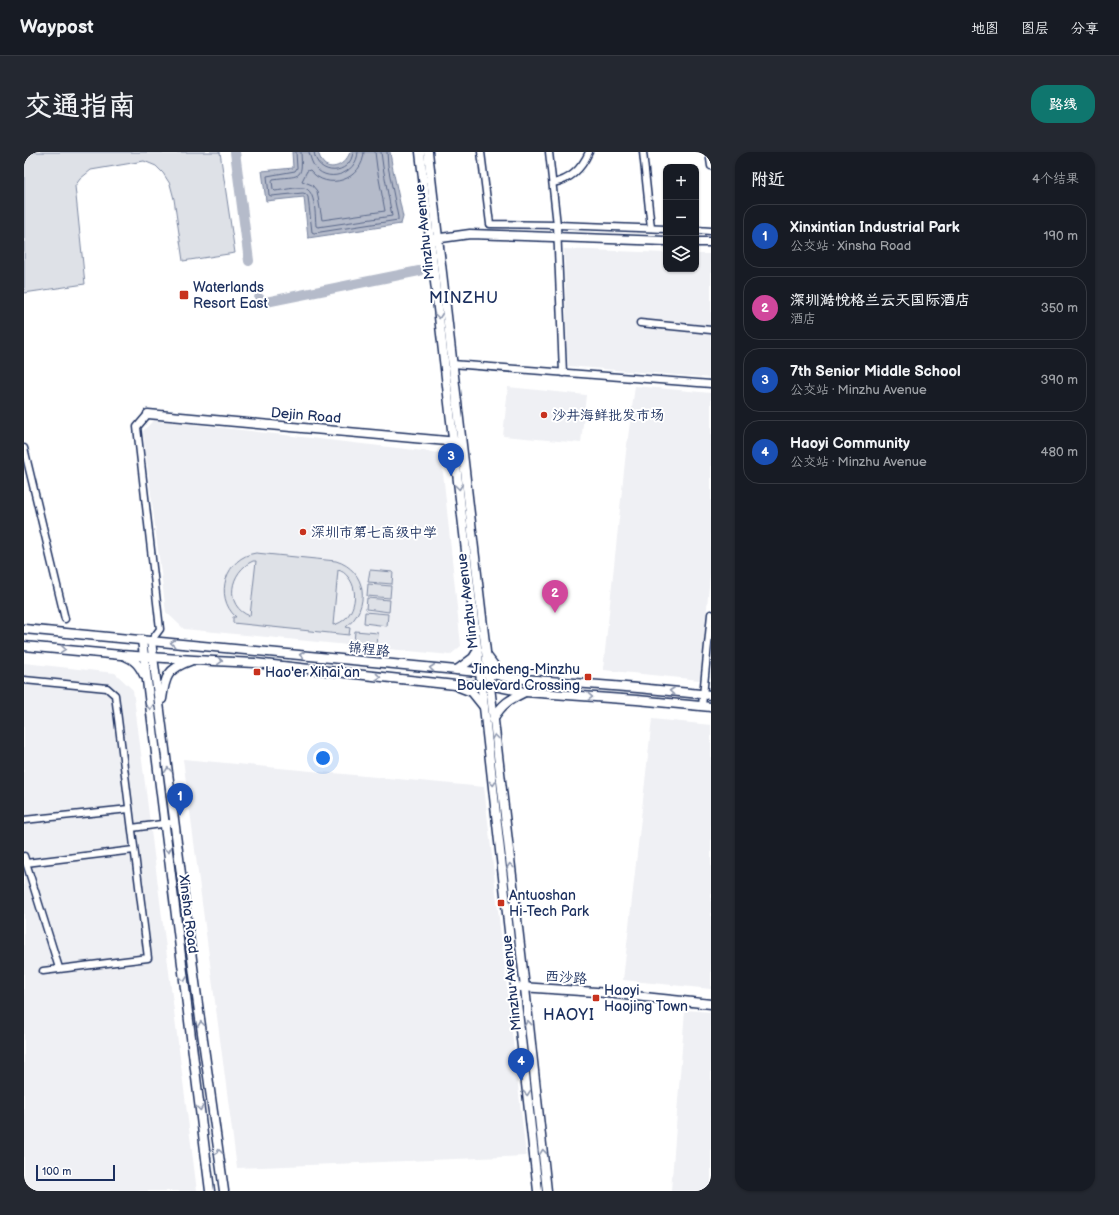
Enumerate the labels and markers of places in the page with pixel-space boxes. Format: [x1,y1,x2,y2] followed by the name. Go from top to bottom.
[193,279,269,312] place label: Waterlands Resort East
[178,289,190,301] marker: Waterlands Resort East
[552,407,664,424] place label: 沙井海鲜批发市场
[539,410,549,420] marker: 沙井海鲜批发市场
[438,443,464,476] pin: 3
[311,524,437,541] place label: 深圳市第七高级中学
[298,527,308,537] marker: 深圳市第七高级中学
[542,580,568,613] pin: 2
[457,661,580,694] place label: Jincheng-Minzhu Boulevard Crossing
[265,664,360,681] place label: Hao'er Xihai‘an
[252,667,262,677] marker: Hao'er Xihai‘an
[583,672,593,682] marker: Jincheng-Minzhu Boulevard Crossing
[167,783,193,816] pin: 1
[509,887,589,920] place label: Antuoshan Hi-Tech Park
[496,898,506,908] marker: Antuoshan Hi-Tech Park
[604,982,688,1015] place label: Haoyi Haojing Town
[591,993,601,1003] marker: Haoyi Haojing Town
[508,1048,534,1081] pin: 4

